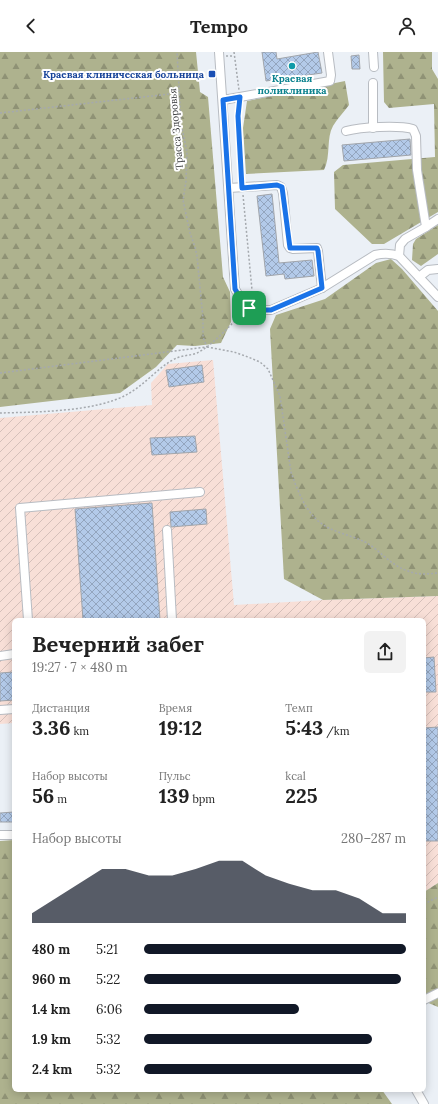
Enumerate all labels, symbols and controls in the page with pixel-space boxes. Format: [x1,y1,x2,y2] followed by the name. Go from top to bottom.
[20,15,42,37] icon: back
[190,15,248,38] text: Tempo
[396,15,418,37] icon: person
[287,61,297,71] marker: Краевая поликлиника
[43,68,205,81] place label: Краевая клиническая больница
[207,69,217,79] marker: Краевая клиническая больница
[257,72,327,97] place label: Краевая поликлиника
[166,88,186,170] street label: Трасса Здоровья
[232,291,266,325] pin
[238,297,260,319] icon: arrive
[32,630,204,658] text: Вечерний забег
[364,631,406,673] button: share
[32,659,128,676] text: 19:27 · 7 × 480 m
[32,701,90,715] text: Дистанция
[159,701,192,715] text: Время
[285,701,313,715] text: Темп
[32,715,71,740] text: 3.36
[159,715,202,740] text: 19:12
[285,715,323,740] text: 5:43
[71,724,89,738] text: km
[323,724,350,738] text: /km
[32,769,108,783] text: Набор высоты
[159,769,191,783] text: Пульс
[285,769,306,783] text: kcal
[32,783,54,808] text: 56
[159,783,190,808] text: 139
[285,783,317,808] text: 225
[54,792,67,806] text: m
[190,792,215,806] text: bpm
[32,830,122,847] text: Набор высоты
[341,830,406,847] text: 280–287 m
[32,941,70,958] text: 480 m
[96,941,118,958] text: 5:21
[32,971,71,988] text: 960 m
[96,971,120,988] text: 5:22
[32,1001,71,1018] text: 1.4 km
[96,1001,122,1018] text: 6:06
[32,1031,71,1048] text: 1.9 km
[96,1031,121,1048] text: 5:32
[32,1061,72,1078] text: 2.4 km
[96,1061,121,1078] text: 5:32

